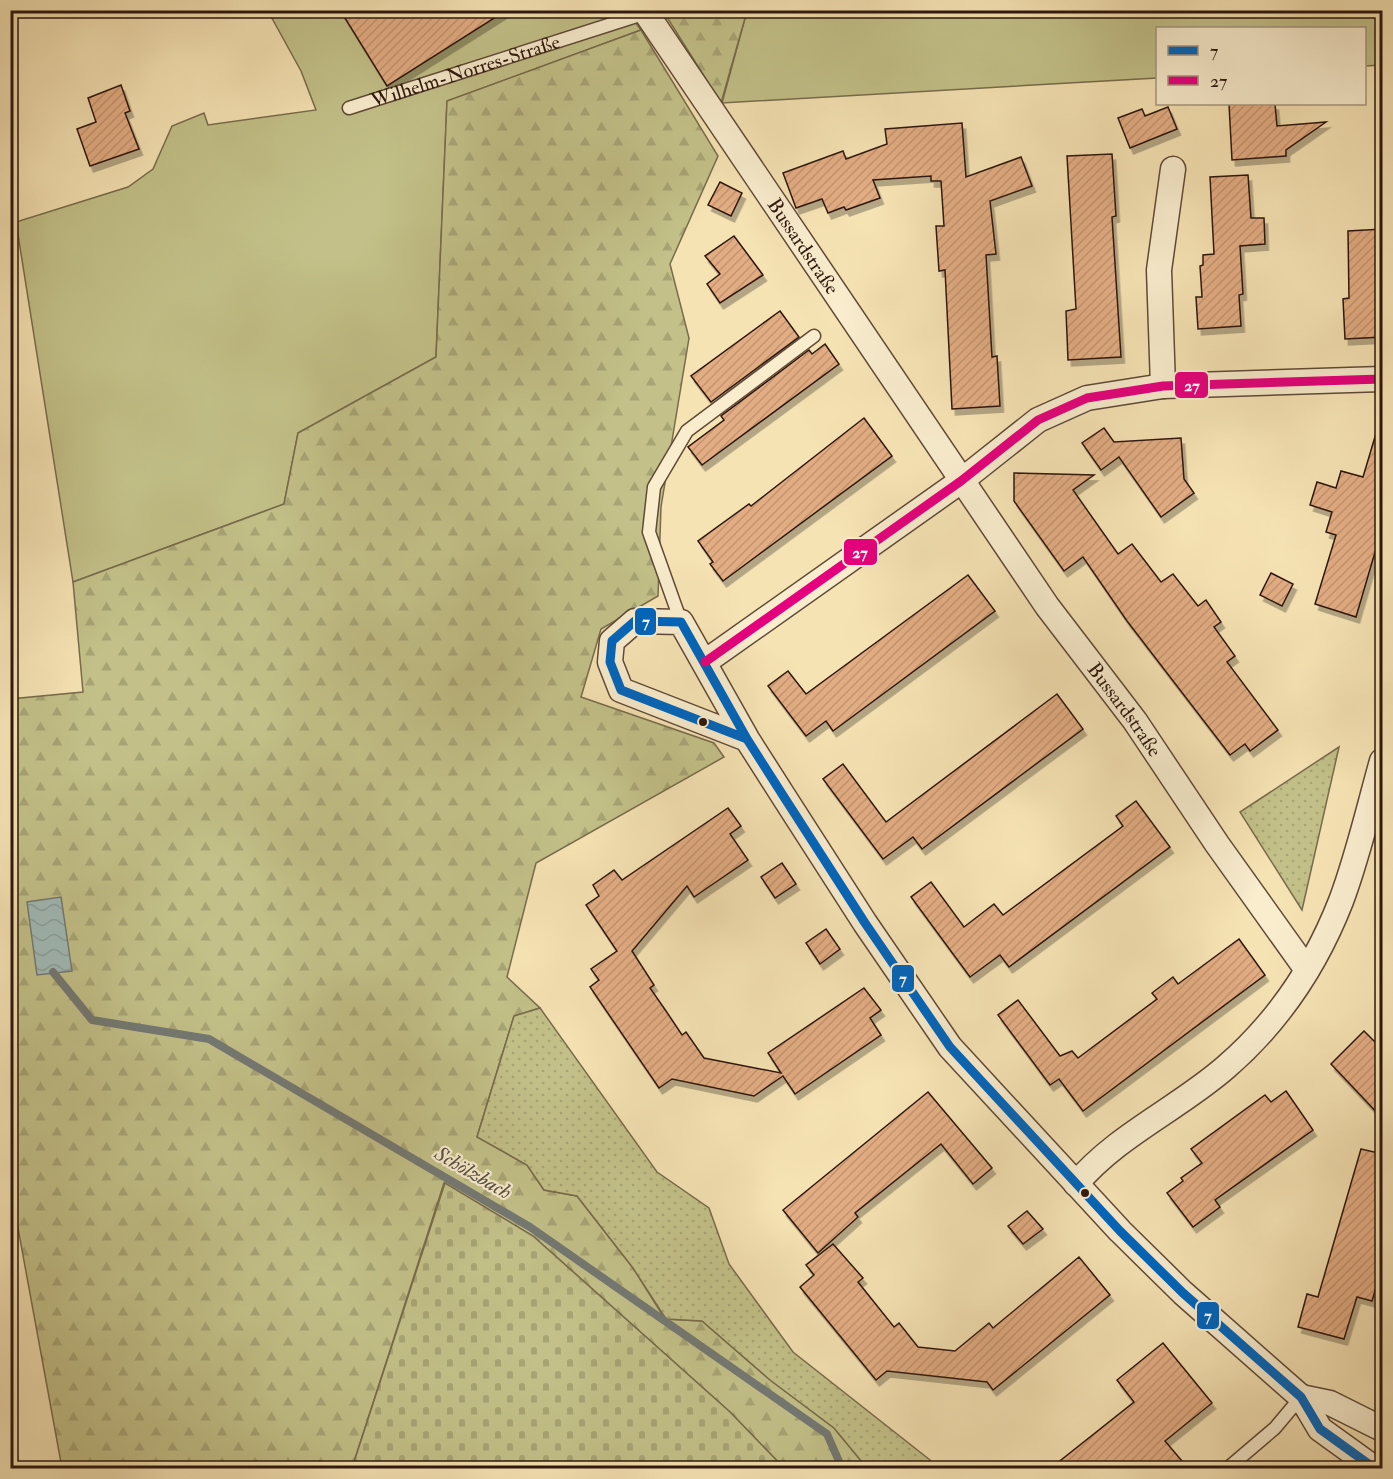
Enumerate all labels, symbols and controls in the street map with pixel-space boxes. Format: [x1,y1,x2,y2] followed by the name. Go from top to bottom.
[1156,27,1366,105] legend
[367,29,563,113] street label: Wilhelm-Norres-Straße
[1210,40,1218,63] text: 7
[1210,70,1227,93] text: 27
[762,193,845,299] street label: Bussardstraße
[1174,371,1209,399] line badge: 27
[1184,376,1200,396] text: 27
[843,538,878,566] line badge: 27
[852,543,868,563] text: 27
[634,607,657,636] line badge: 7
[642,612,650,632] text: 7
[1082,657,1168,761] street label: Bussardstraße
[697,716,709,728] unlabelled marker
[891,964,915,993] line badge: 7
[899,969,907,989] text: 7
[429,1140,516,1206] water label: Schölzbach
[1079,1187,1091,1199] unlabelled marker
[1196,1301,1220,1330] line badge: 7
[1204,1306,1212,1326] text: 7

